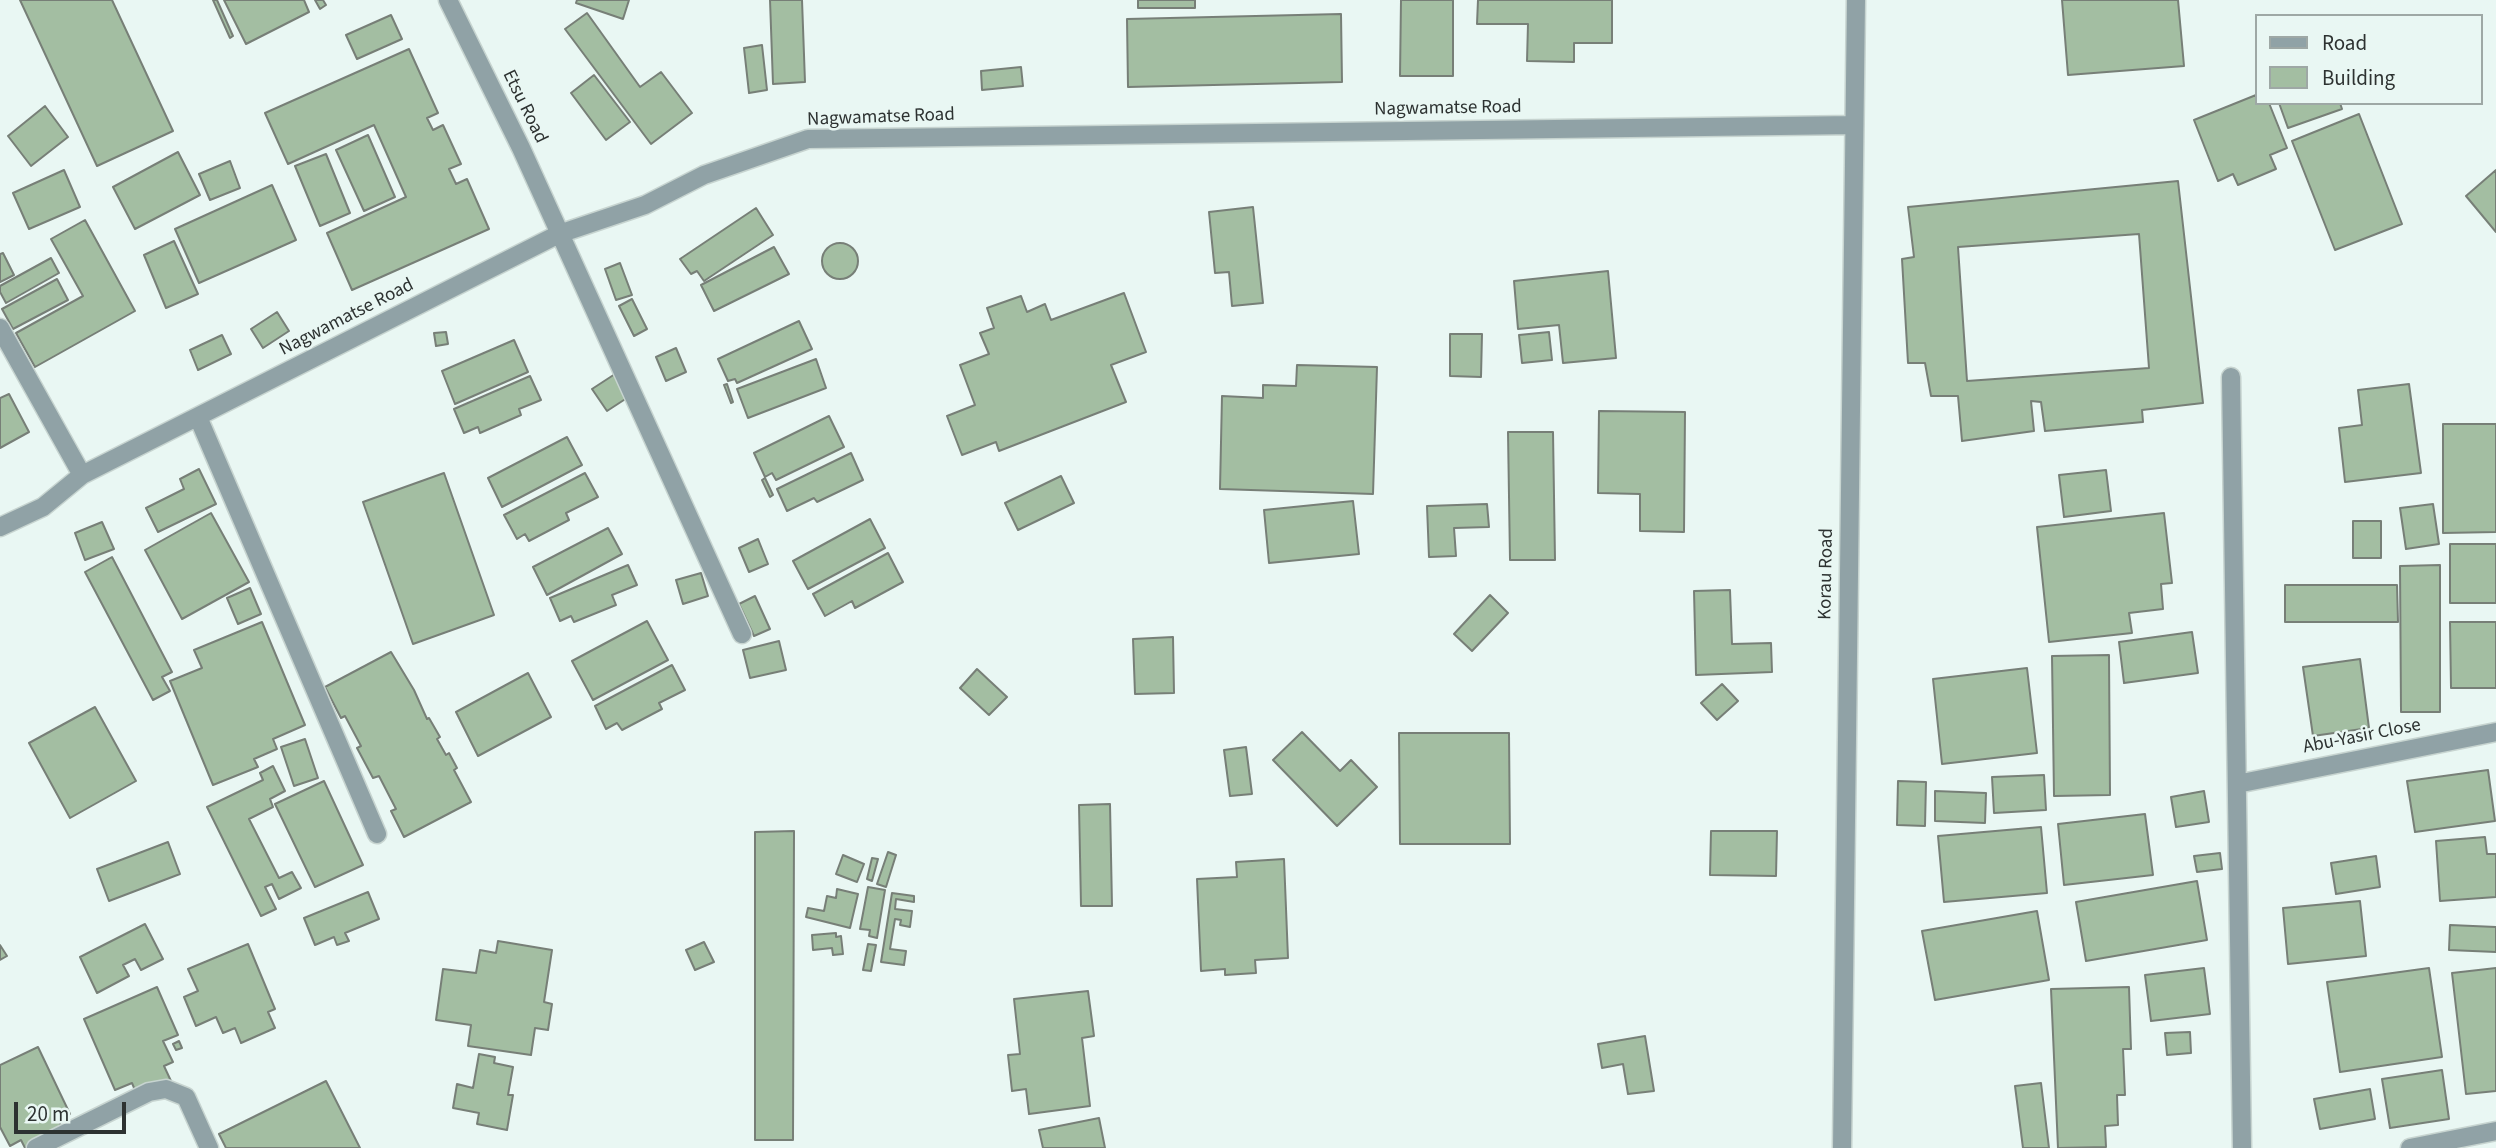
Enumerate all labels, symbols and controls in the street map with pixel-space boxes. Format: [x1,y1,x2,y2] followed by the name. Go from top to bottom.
[2254,14,2482,105] legend
[2322,28,2367,58] text: Road
[2322,63,2395,93] text: Building
[497,67,551,147] street label: Etsu Road
[1374,96,1522,122] street label: Nagwamatse Road
[807,104,955,132] street label: Nagwamatse Road
[276,274,418,362] street label: Nagwamatse Road
[1815,528,1839,620] street label: Korau Road
[2301,714,2423,760] street label: Abu-Yasir Close
[18,1088,130,1132] scale bar
[27,1099,69,1129] text: 20 m

